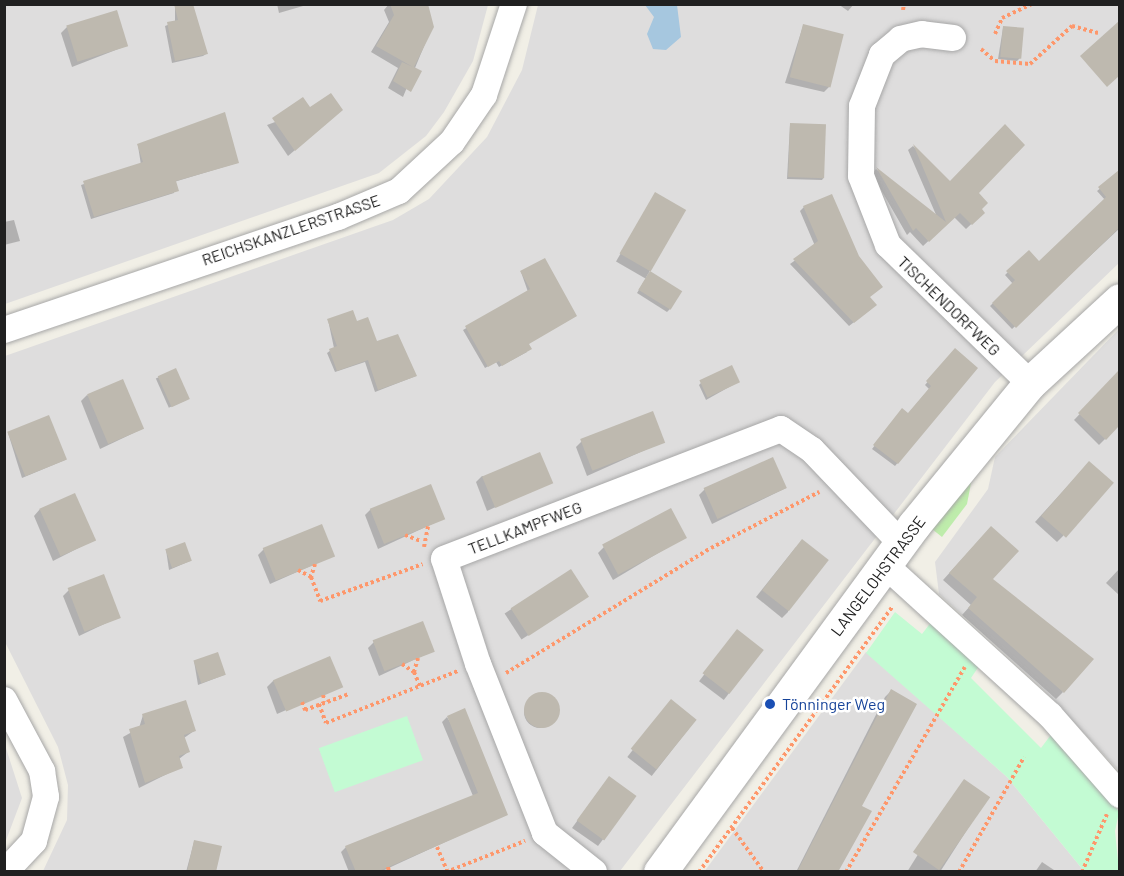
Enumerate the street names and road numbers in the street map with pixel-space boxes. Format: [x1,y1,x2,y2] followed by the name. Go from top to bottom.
[199,190,383,270] street label: REICHSKANZLERSTRASSE
[894,252,1004,360] street label: TISCHENDORFWEG
[465,498,585,558] street label: TELLKAMPFWEG
[827,512,929,640] street label: LANGELOHSTRASSE

